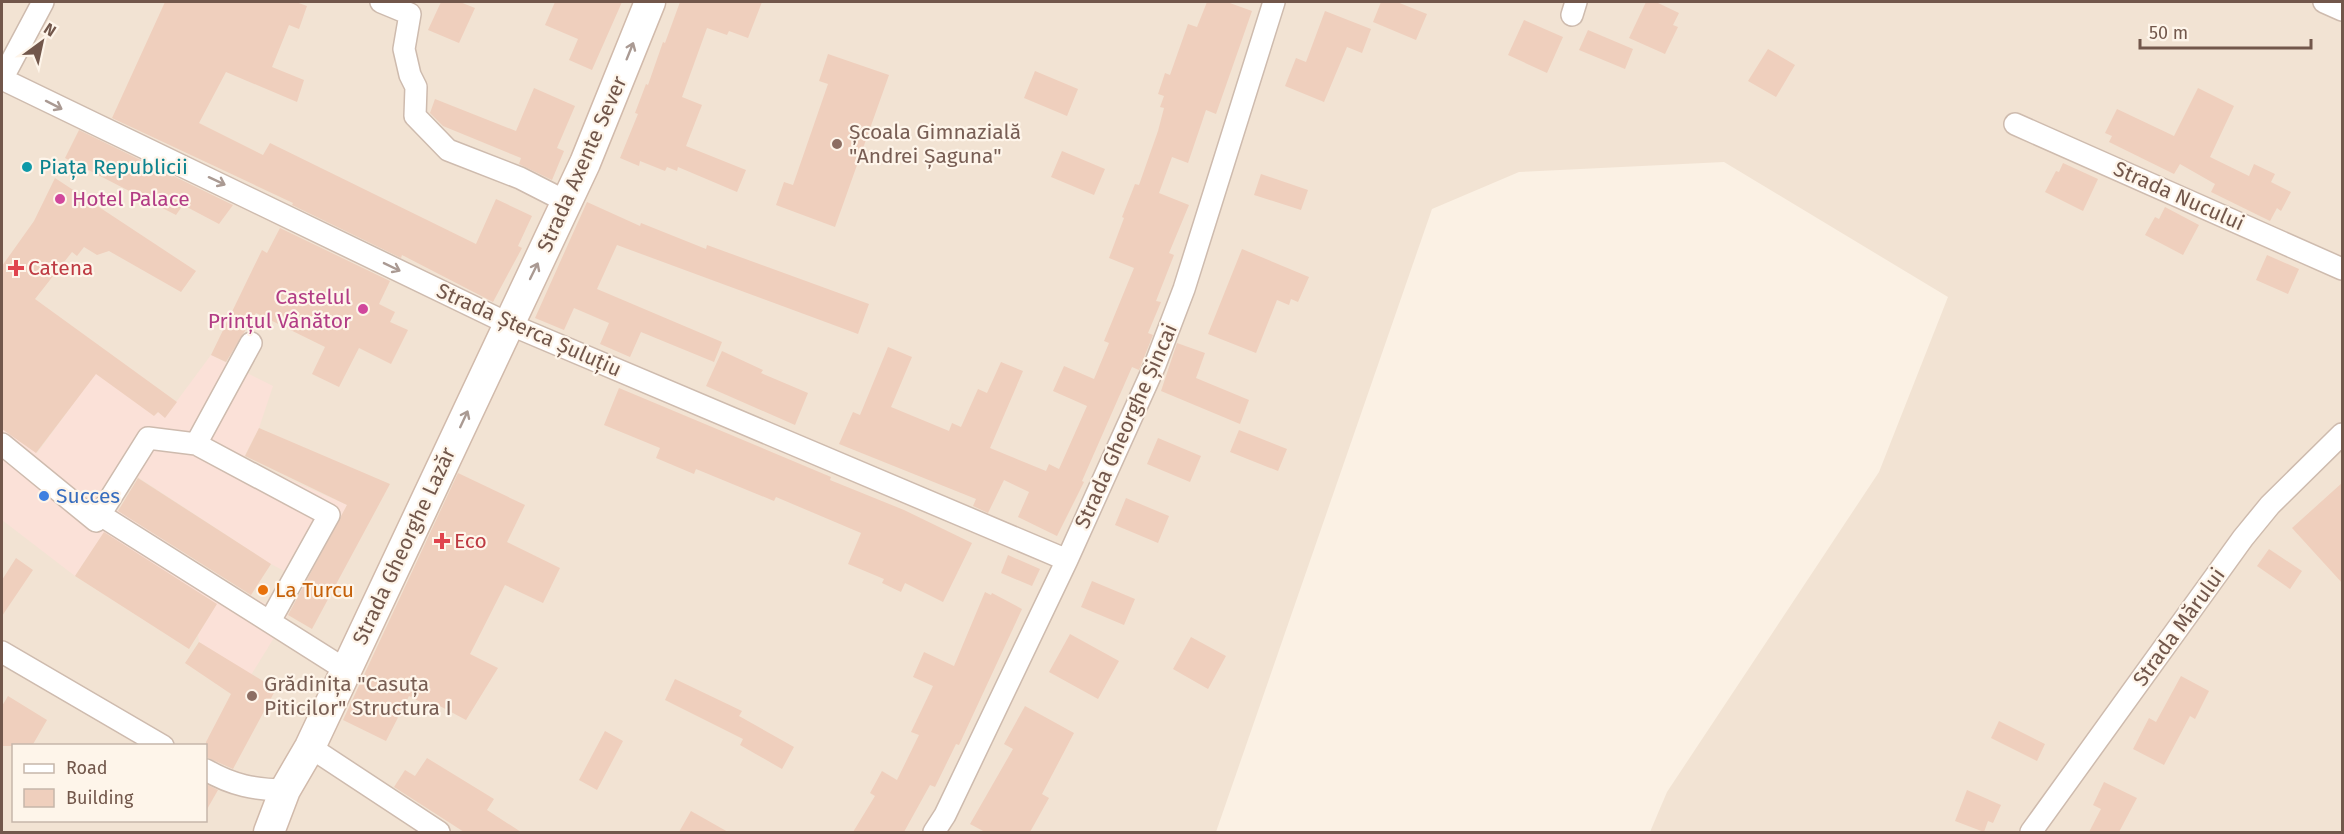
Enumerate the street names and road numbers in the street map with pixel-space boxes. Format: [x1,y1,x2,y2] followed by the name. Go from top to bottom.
[531,72,633,256] street label: Strada Axente Sever
[2110,156,2248,236] street label: Strada Nucului
[433,278,625,382] street label: Strada Șterca Șuluțiu
[1069,320,1183,532] street label: Strada Gheorghe Șincai
[347,443,461,649] street label: Strada Gheorghe Lazăr
[2127,563,2231,691] street label: Strada Mărului

